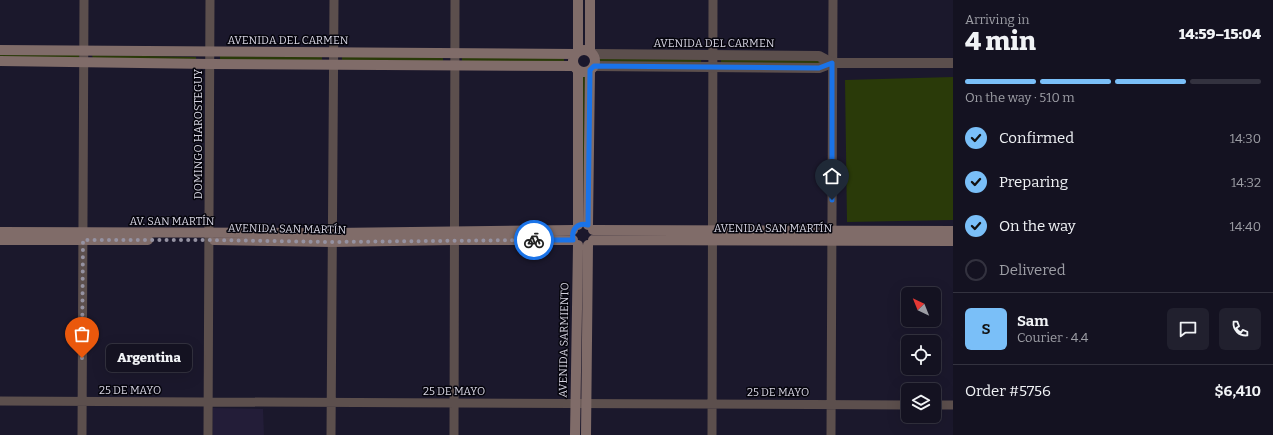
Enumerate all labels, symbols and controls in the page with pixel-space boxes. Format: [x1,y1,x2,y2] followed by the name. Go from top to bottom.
[965,12,1030,27] text: Arriving in
[1179,25,1261,43] text: 14:59–15:04
[965,26,1036,57] text: 4 min
[228,34,349,47] street label: AVENIDA DEL CARMEN
[654,37,775,50] street label: AVENIDA DEL CARMEN
[192,68,205,199] street label: DOMINGO HAROSTEGUY
[965,90,1075,105] text: On the way · 510 m
[965,127,987,149] icon: check
[999,129,1074,147] text: Confirmed
[1230,131,1261,146] text: 14:30
[815,159,849,200] pin
[821,165,843,187] icon: home
[965,171,987,193] icon: check
[999,173,1068,191] text: Preparing
[1231,175,1261,190] text: 14:32
[129,214,215,228] street label: AV. SAN MARTÍN
[965,215,987,237] icon: check
[999,217,1076,235] text: On the way
[1229,219,1261,234] text: 14:40
[228,220,347,237] street label: AVENIDA SAN MARTÍN
[514,220,554,260] courier
[714,221,832,235] street label: AVENIDA SAN MARTÍN
[523,229,545,251] icon: bike
[999,261,1066,279] text: Delivered
[556,282,572,398] street label: AVENIDA SARMIENTO
[901,287,941,327] north arrow
[901,287,941,423] map controls
[1167,308,1209,350] button: chat
[1219,308,1261,350] button: phone
[1017,312,1049,330] text: Sam
[65,317,99,358] pin
[981,320,991,338] text: S
[71,323,93,345] icon: bag
[1017,330,1088,345] text: Courier · 4.4
[901,335,941,375] button: locate
[106,344,192,372] callout: Argentina
[117,350,181,365] text: Argentina
[965,382,1051,400] text: Order #5756
[1215,382,1261,400] text: $6,410
[901,383,941,423] button: layers
[99,384,161,397] street label: 25 DE MAYO
[423,385,485,398] street label: 25 DE MAYO
[747,386,809,399] street label: 25 DE MAYO

